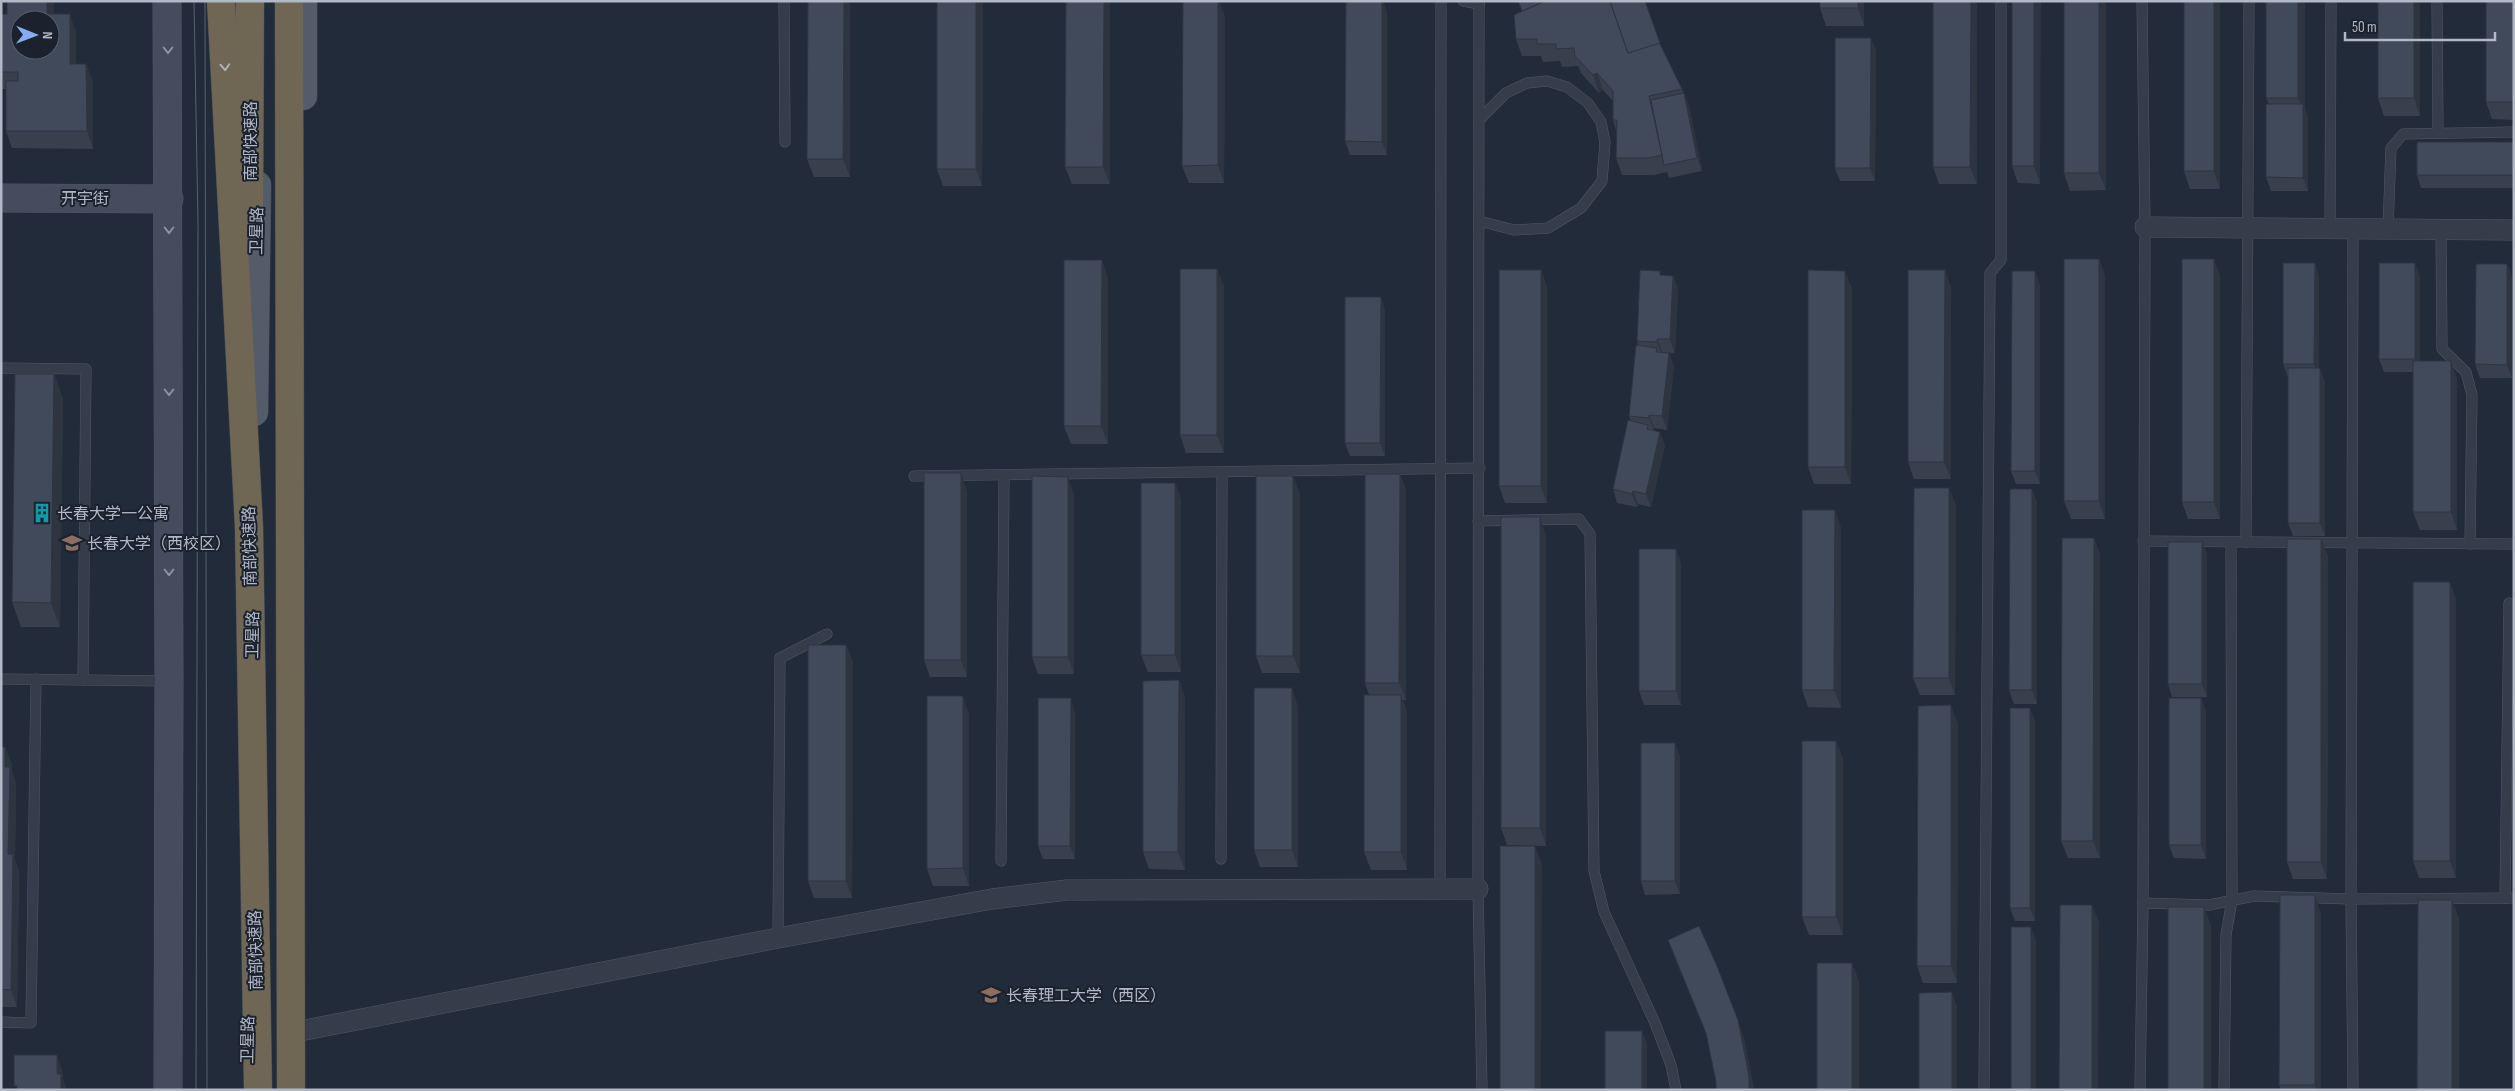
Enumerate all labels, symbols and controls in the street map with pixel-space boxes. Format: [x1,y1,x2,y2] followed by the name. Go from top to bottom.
[10,10,60,60] north arrow
[2345,10,2495,42] scale bar
[2352,18,2377,37] text: 50 m
[39,31,56,39] text: N
[163,46,173,54] one-way arrow
[219,64,230,72] one-way arrow
[242,101,261,181] street label: 南部快速路
[61,190,109,209] street label: 开宇街
[248,207,267,255] street label: 卫星路
[164,226,174,234] one-way arrow
[164,389,174,397] one-way arrow
[31,502,53,524] building icon: 长春大学一公寓
[57,505,169,524] place label: 长春大学一公寓
[240,506,261,586] street label: 南部快速路
[61,532,83,554] school or university icon: 长春大学（西校区）
[87,535,231,554] place label: 长春大学（西校区）
[164,569,174,577] one-way arrow
[244,611,263,659] street label: 卫星路
[246,910,267,990] street label: 南部快速路
[980,984,1002,1006] school or university icon: 长春理工大学（西区）
[1006,987,1166,1006] place label: 长春理工大学（西区）
[239,1016,258,1064] street label: 卫星路

